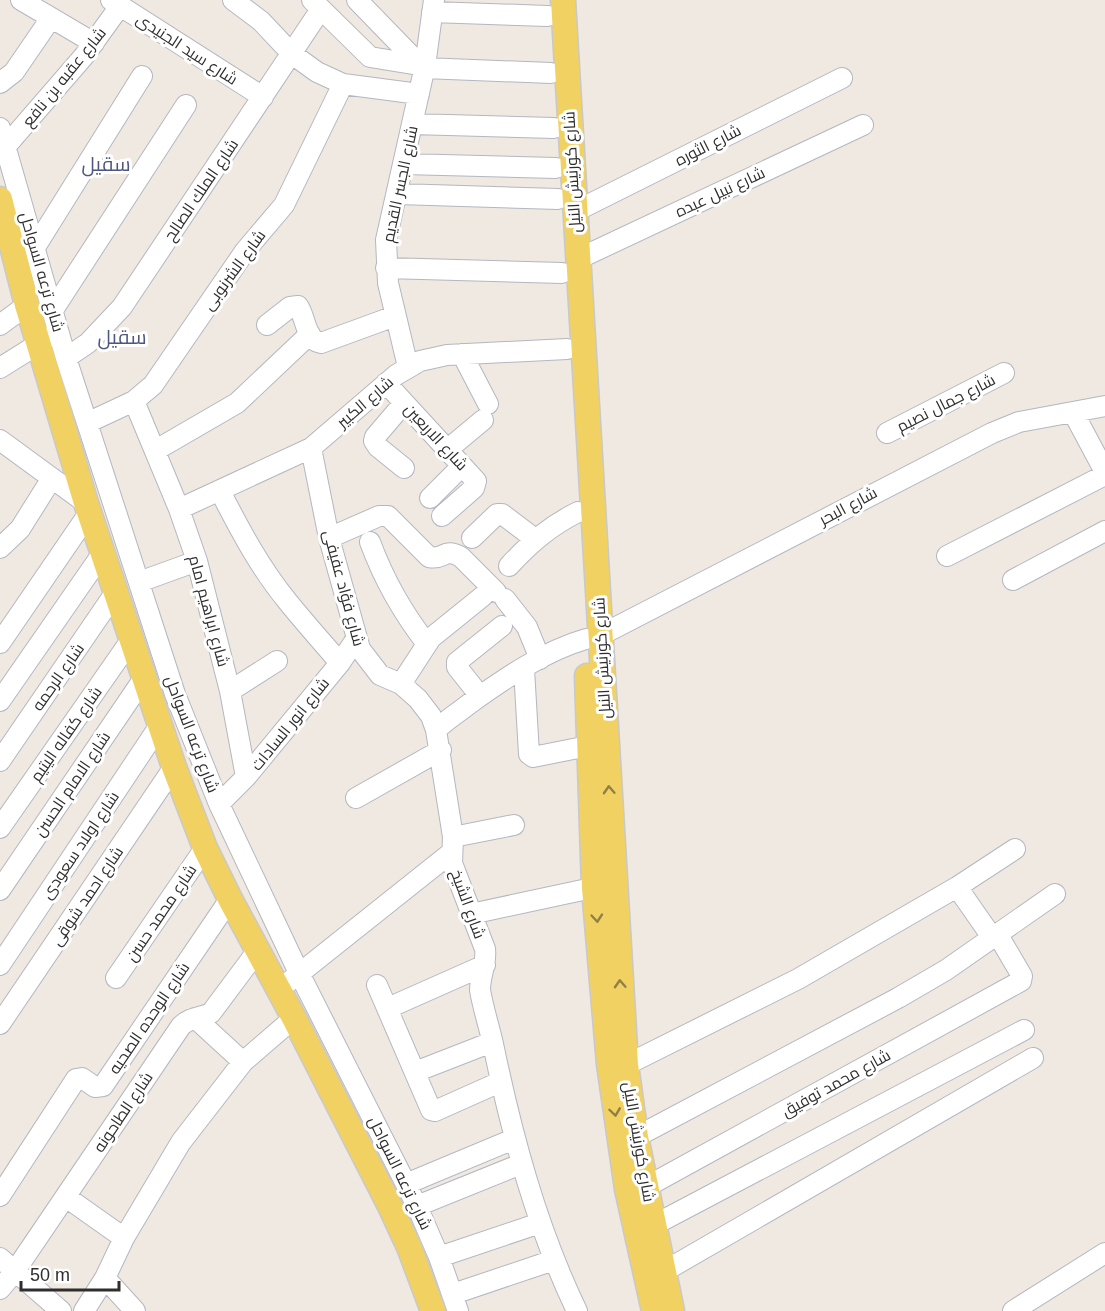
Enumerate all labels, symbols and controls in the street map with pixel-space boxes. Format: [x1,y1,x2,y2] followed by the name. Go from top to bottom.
[132,10,241,91] street label: شارع سيد الجنيدى
[19,24,111,132] street label: شارع عقبه بن نافع
[560,111,587,233] street label: شارع كورنيش النيل
[672,121,745,172] street label: شارع الثوره
[379,124,424,245] street label: شارع الجسر القديم
[161,136,244,246] street label: شارع الملك الصالح
[81,153,131,177] district label: سقيل
[673,164,769,223] street label: شارع نبيل عبده
[14,210,67,335] street label: شارع ترعه السواحل
[199,227,271,315] street label: شارع الشرنوبى
[97,326,147,350] district label: سقيل
[894,371,999,438] street label: شارع جمال نصيم
[333,373,399,434] street label: شارع الكبير
[399,400,471,476] street label: شارع الاربعين
[815,484,881,531] street label: شارع البحر
[317,528,368,649] street label: شارع فؤاد عفيفى
[183,553,232,669] street label: شارع ابراهيم امام
[590,597,617,719] street label: شارع كورنيش النيل
[29,640,90,715] street label: شارع الرحمه
[159,673,222,796] street label: شارع ترعه السواحل
[248,674,335,775] street label: شارع انور السادات
[27,683,107,786] street label: شارع كفاله اليتيم
[31,728,116,841] street label: شارع الامام الحسن
[602,785,615,794] one-way arrow
[38,788,125,904] street label: شارع اولاد سعودى
[48,843,129,950] street label: شارع احمد شوقى
[122,862,202,966] street label: شارع محمد حسن
[445,867,488,942] street label: شارع الشيخ
[590,913,603,923] one-way arrow
[105,959,195,1079] street label: شارع الوحده الصحيه
[613,980,626,989] one-way arrow
[779,1046,895,1122] street label: شارع محمد توفيق
[90,1069,158,1157] street label: شارع الطاحونه
[617,1081,658,1204] street label: شارع كورنيش النيل
[609,1108,621,1117] one-way arrow
[363,1114,435,1234] street label: شارع ترعه السواحل
[21,1254,118,1292] scale bar
[30,1265,70,1285] text: 50 m

